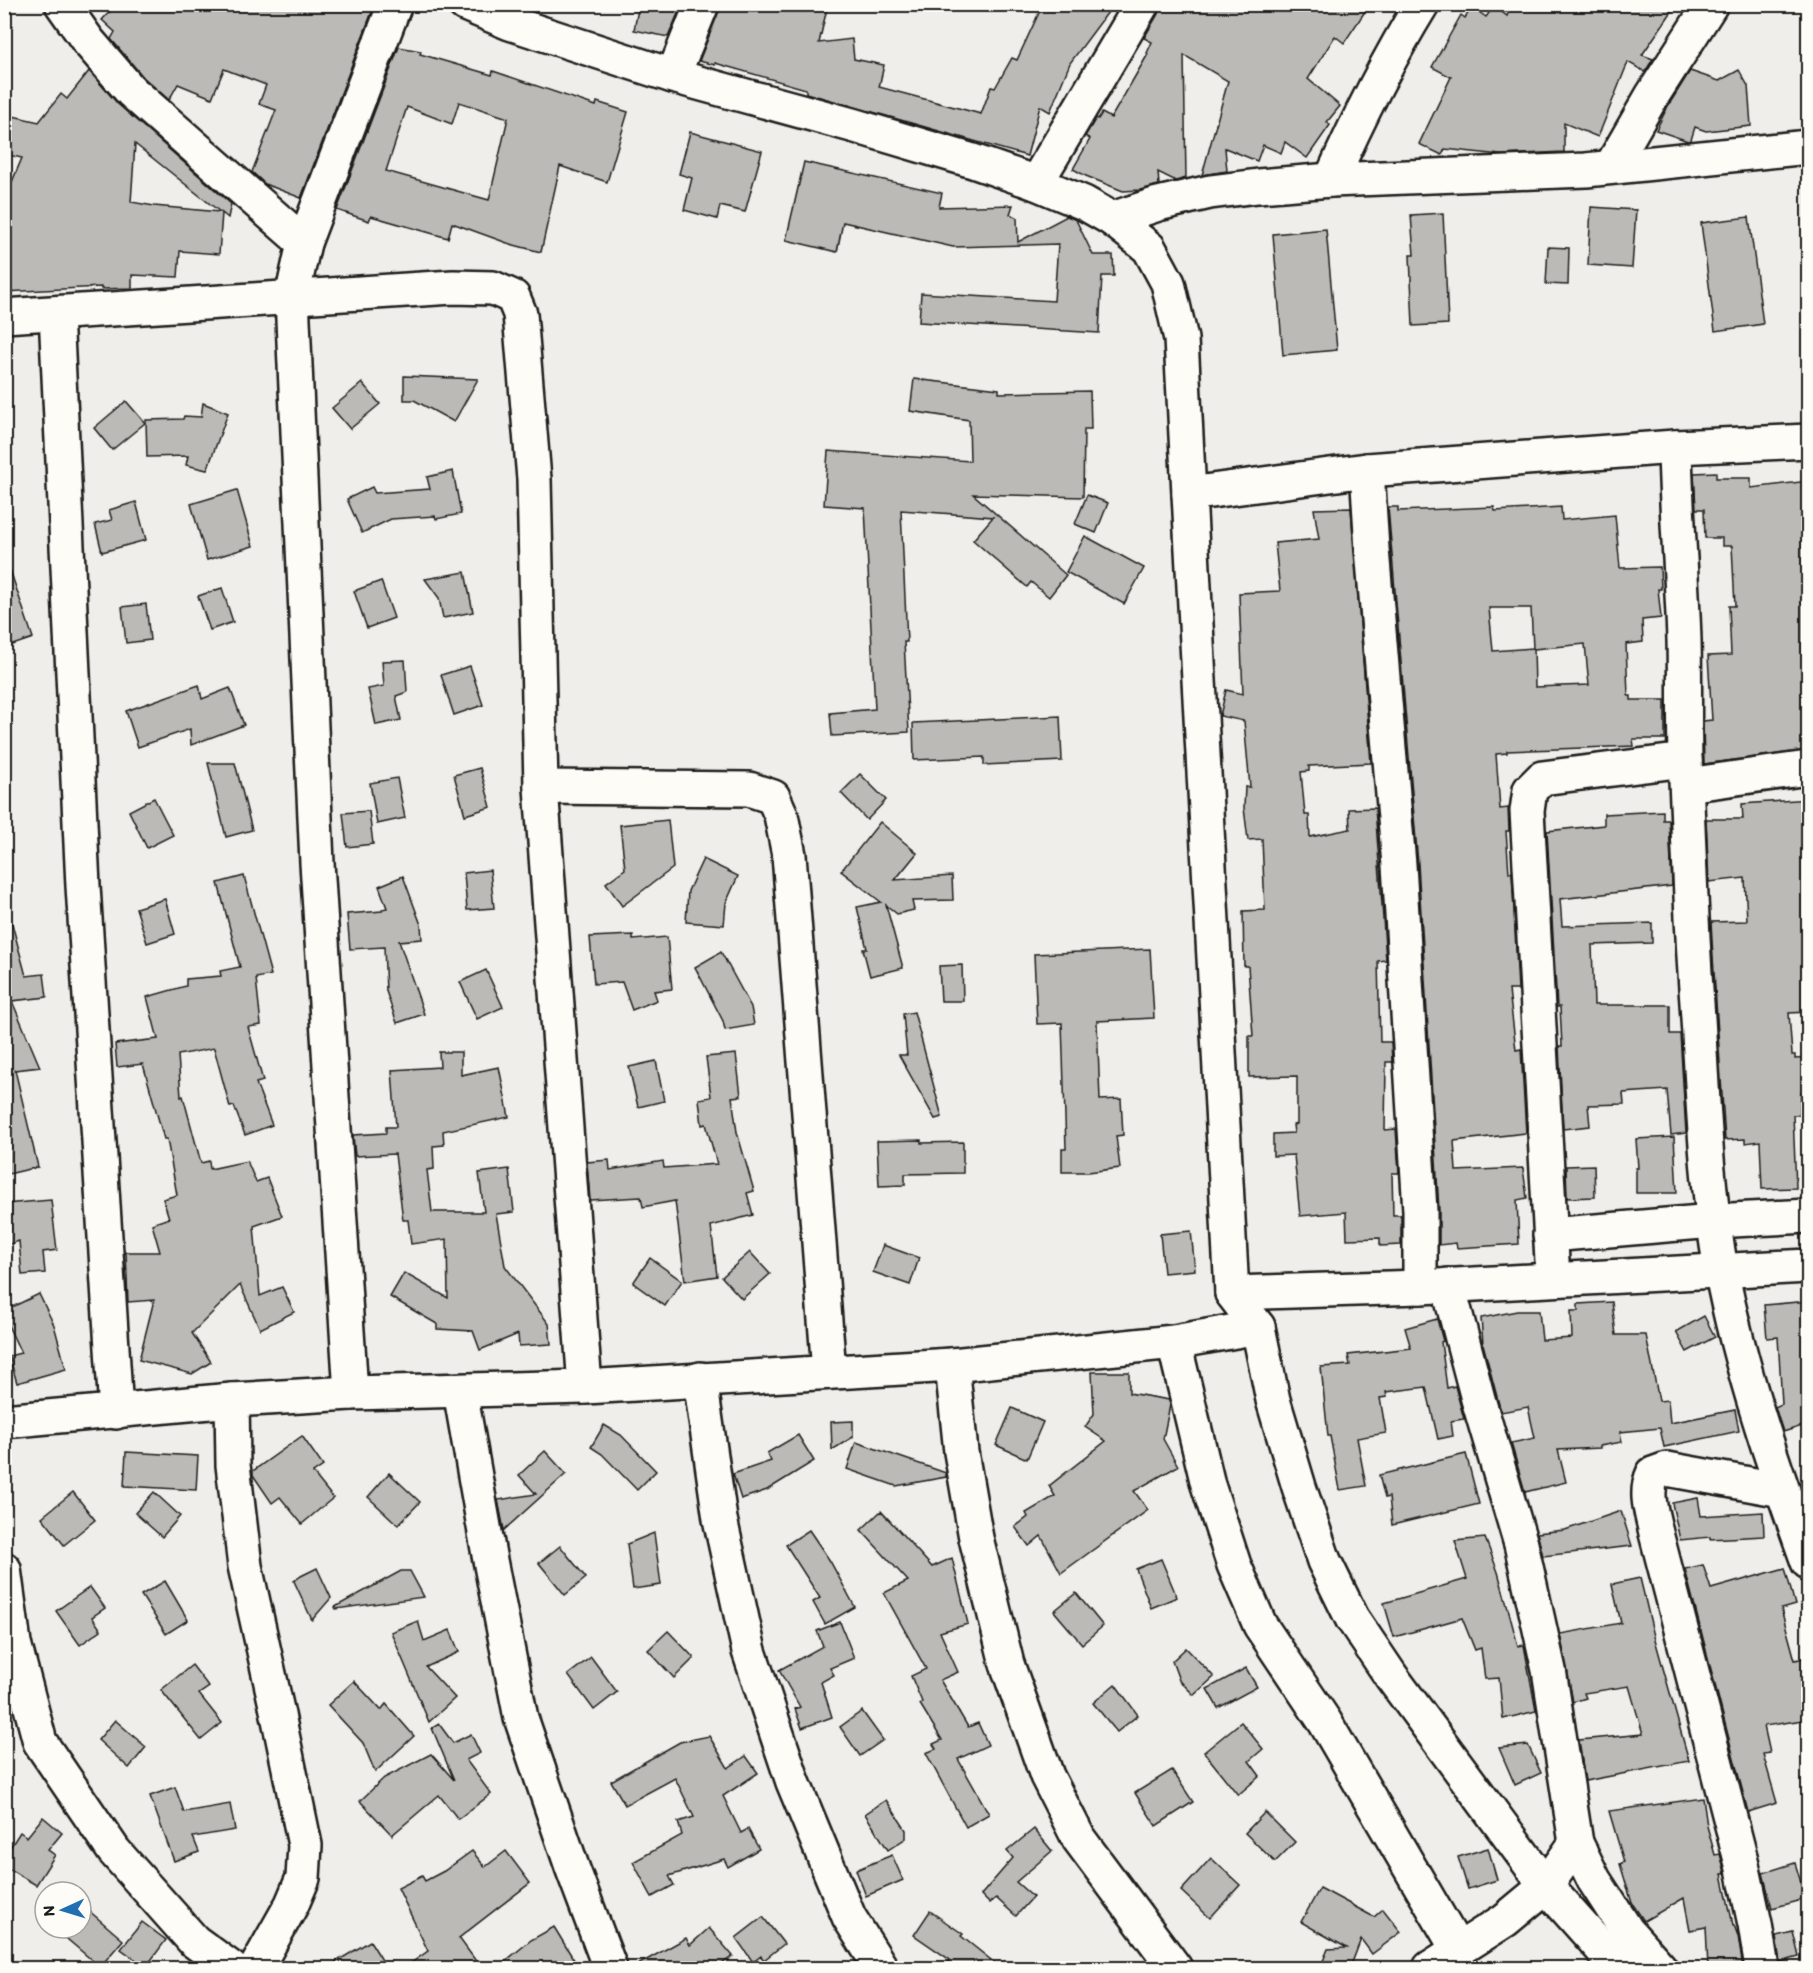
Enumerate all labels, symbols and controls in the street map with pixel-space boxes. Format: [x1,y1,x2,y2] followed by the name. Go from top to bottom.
[33,1880,93,1940] north arrow
[39,1905,58,1917] text: N

